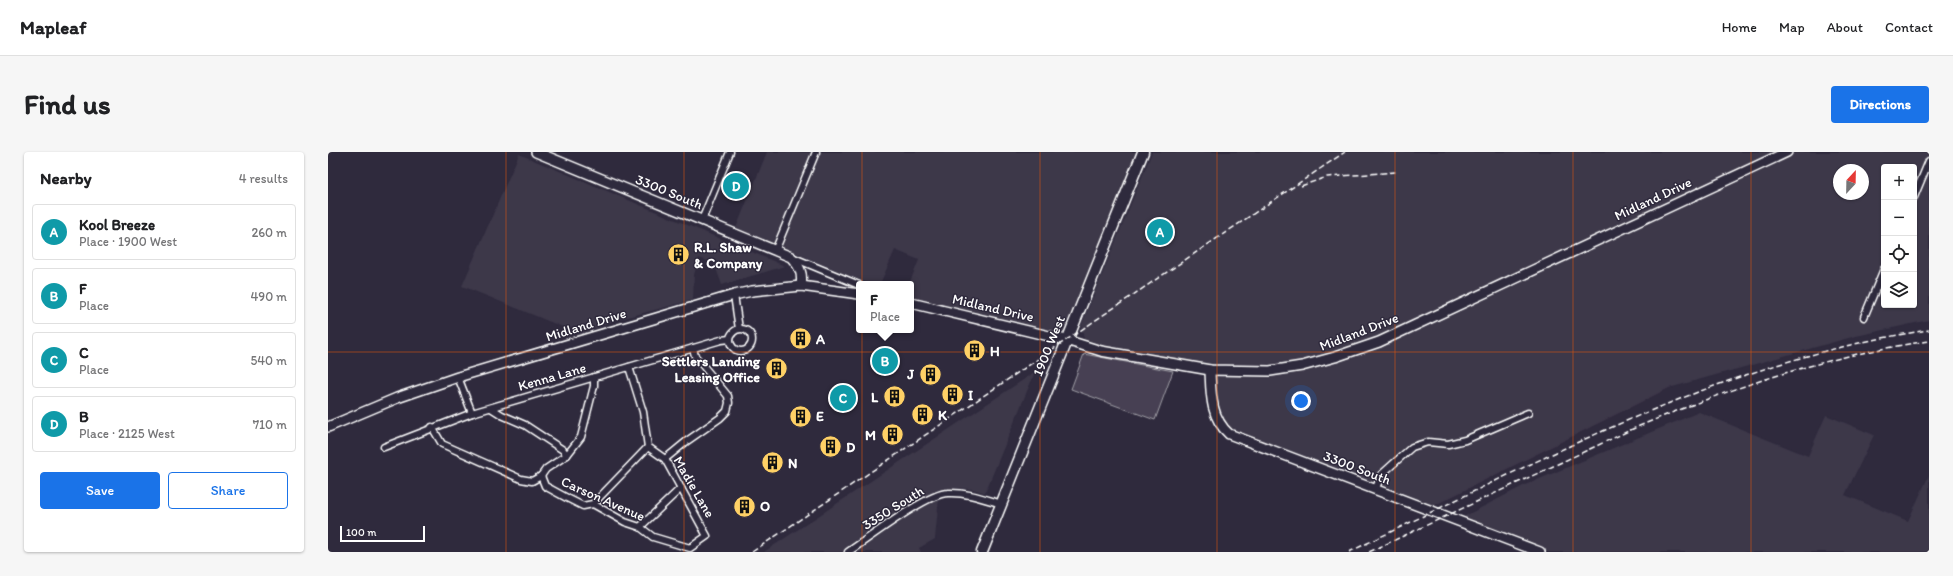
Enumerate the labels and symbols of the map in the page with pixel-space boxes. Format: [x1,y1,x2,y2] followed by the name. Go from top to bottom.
[1833,164,1869,200] north arrow
[633,171,705,213] street label: 3300 South
[723,171,749,201] pin: D
[1612,174,1695,224] street label: Midland Drive
[1147,217,1173,247] pin: A
[694,239,763,272] place label: R.L. Shaw & Company
[666,242,692,268] building icon: R.L. Shaw & Company
[951,290,1036,326] street label: Midland Drive
[544,305,629,345] street label: Midland Drive
[1317,309,1401,355] street label: Midland Drive
[1029,313,1069,379] street label: 1900 West
[788,326,814,352] building icon: A
[815,331,826,348] place label: A
[962,338,988,364] building icon: H
[990,343,1000,360] place label: H
[872,346,898,376] pin: B
[662,353,761,386] place label: Settlers Landing Leasing Office
[763,356,789,382] building icon: Settlers Landing Leasing Office
[516,359,588,395] street label: Kenna Lane
[917,361,943,387] building icon: J
[906,366,914,383] place label: J
[939,382,965,408] building icon: I
[830,383,856,413] pin: C
[881,384,907,410] building icon: L
[968,387,973,404] place label: I
[871,389,879,406] place label: L
[1291,391,1311,411] your location
[909,402,935,428] building icon: K
[788,403,814,429] building icon: E
[938,407,948,424] place label: K
[816,408,824,425] place label: E
[879,422,905,448] building icon: M
[865,427,876,444] place label: M
[818,434,844,460] building icon: D
[846,439,856,456] place label: D
[1321,447,1393,489] street label: 3300 South
[759,450,785,476] building icon: N
[670,453,719,521] street label: Madie Lane
[788,455,797,472] place label: N
[558,473,648,525] street label: Carson Avenue
[859,482,927,534] street label: 3350 South
[732,493,758,519] building icon: O
[760,498,770,515] place label: O
[340,524,425,543] scale bar

